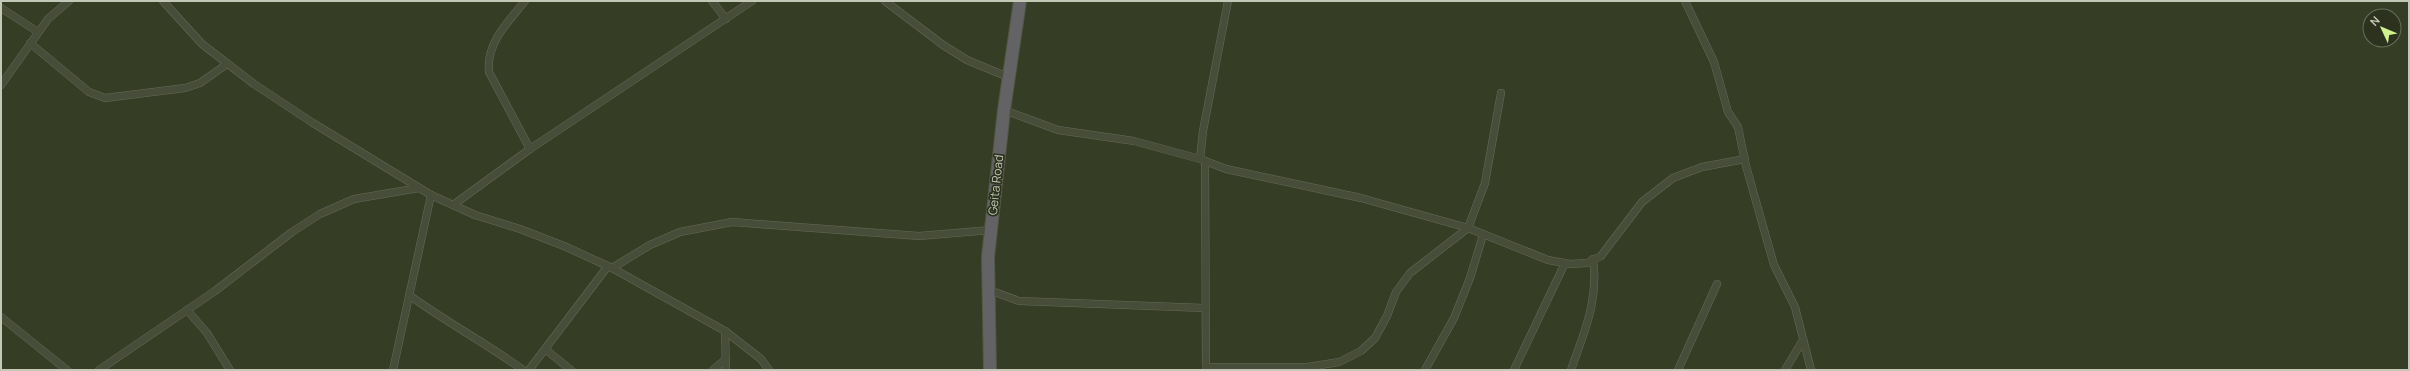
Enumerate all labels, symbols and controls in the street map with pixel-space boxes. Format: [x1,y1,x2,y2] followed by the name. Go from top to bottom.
[2362,8,2402,48] north arrow
[2366,13,2383,29] text: N
[984,154,1007,216] street label: Geita Road

